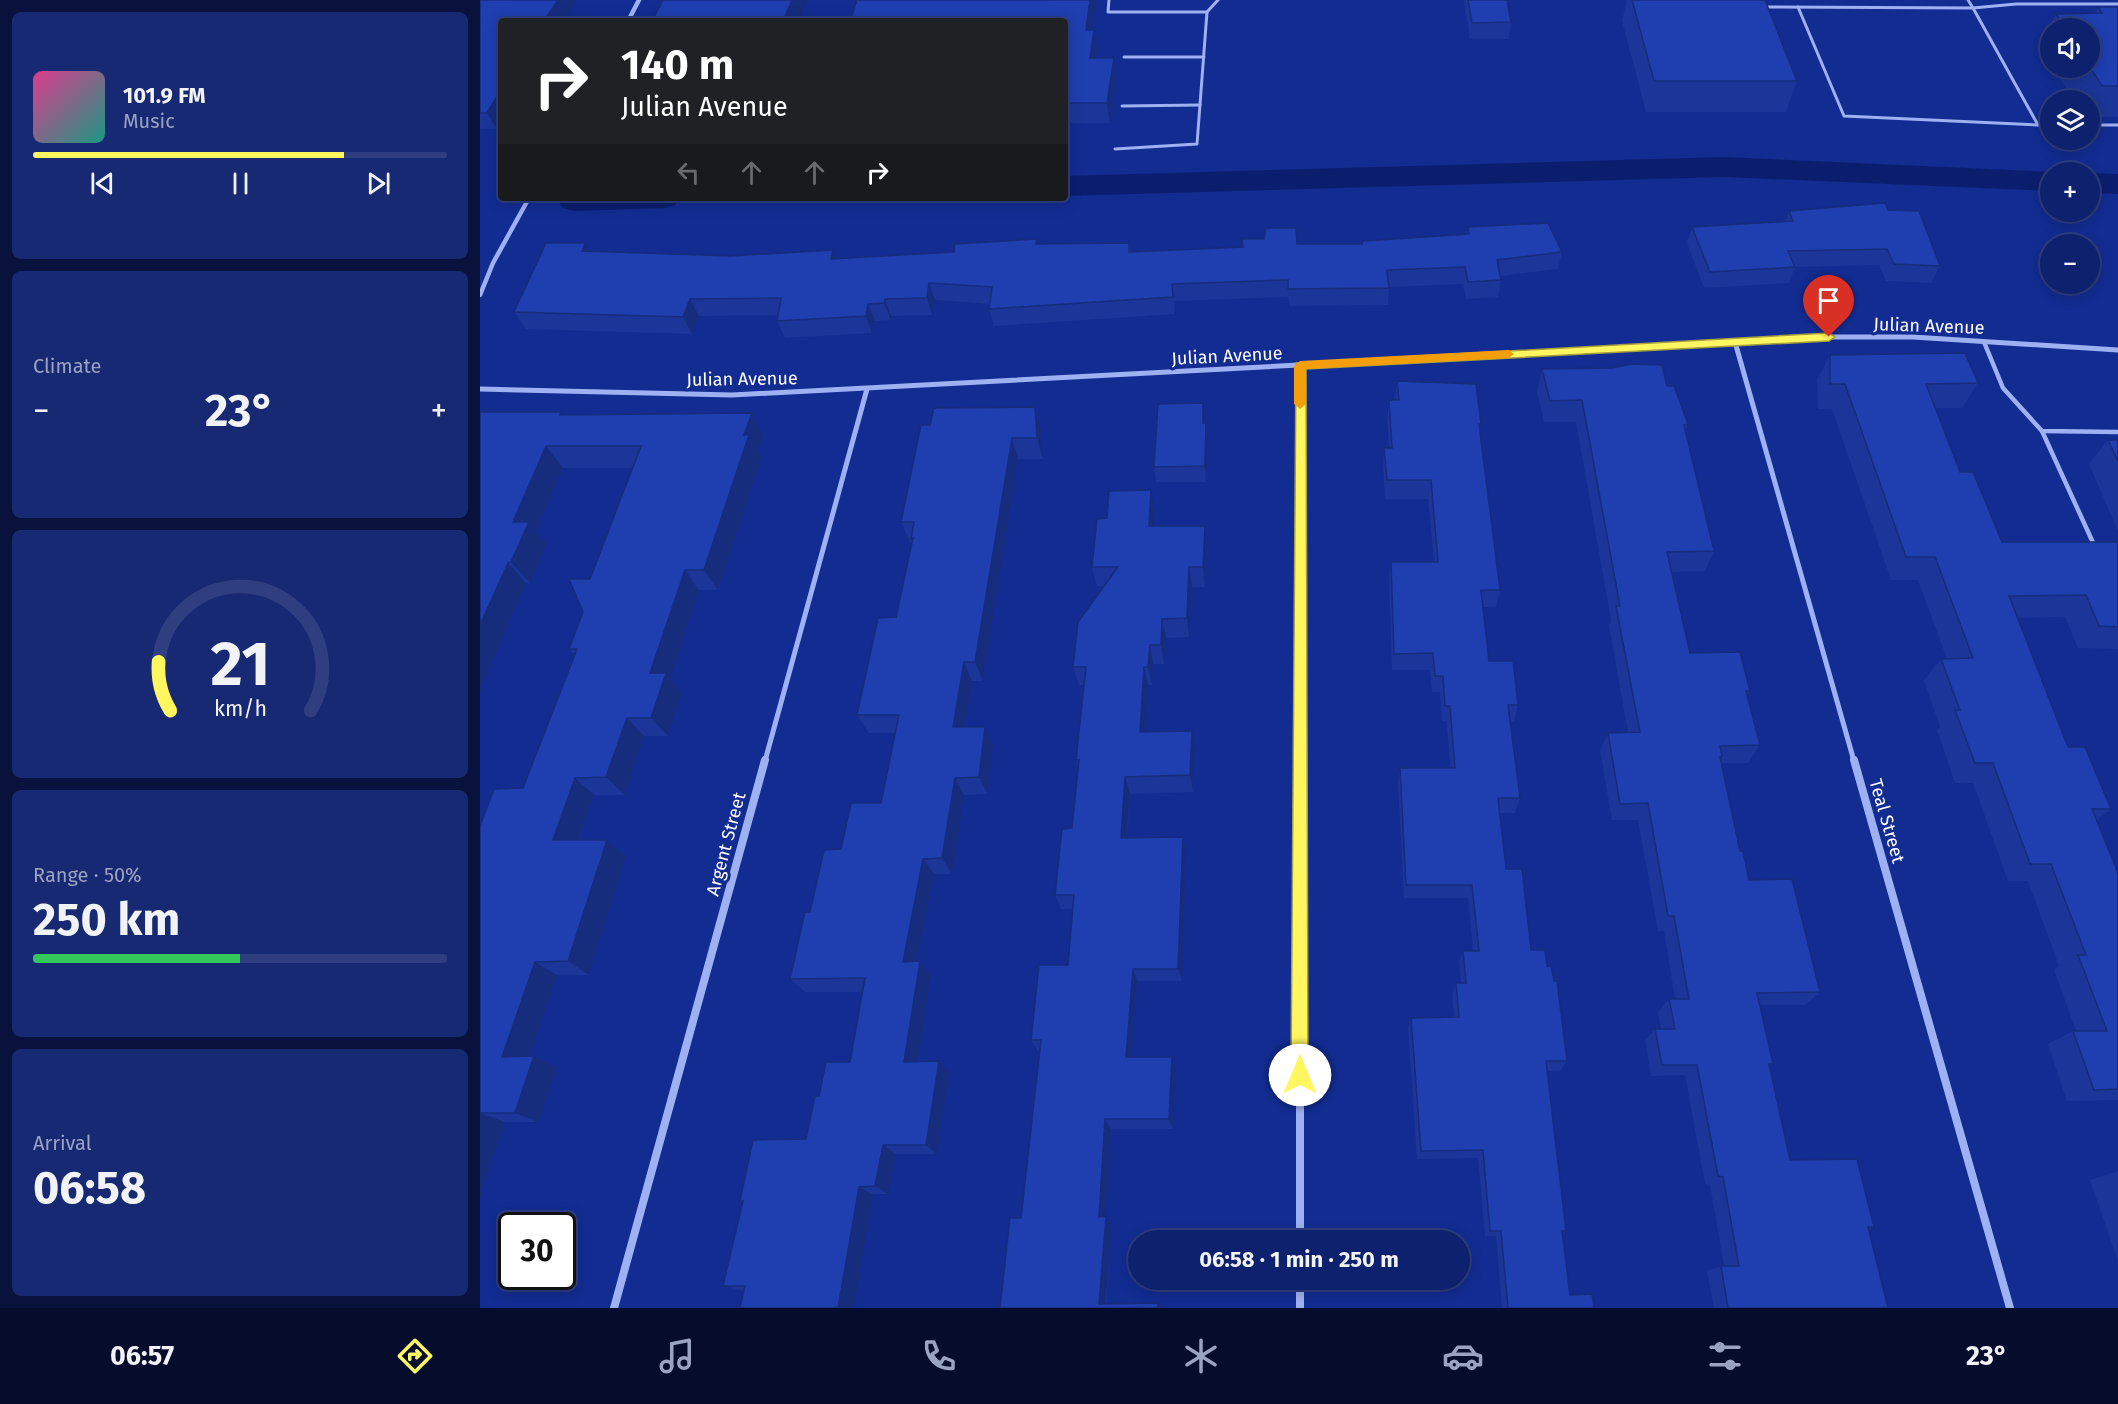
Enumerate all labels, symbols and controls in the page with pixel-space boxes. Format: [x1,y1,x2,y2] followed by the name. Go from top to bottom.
[2040,18,2100,294] map controls
[2040,18,2100,78] button: sound
[621,40,734,90] text: 140 m
[522,42,600,120] icon: right
[123,82,206,109] text: 101.9 FM
[2040,90,2100,150] button: layers
[621,91,788,123] text: Julian Avenue
[123,109,175,133] text: Music
[672,156,705,189] icon: left
[735,156,768,189] icon: ahead
[798,156,831,189] icon: ahead
[861,156,894,189] icon: right
[2040,162,2100,222] button: +
[86,167,119,200] icon: previous
[224,167,257,200] icon: pause
[362,167,395,200] icon: next
[2040,234,2100,294] button: −
[1803,275,1854,337] pin
[1812,284,1845,317] icon: arrive
[1873,313,1985,339] street label: Julian Avenue
[1171,342,1283,370] street label: Julian Avenue
[33,354,101,378] text: Climate
[686,367,798,391] street label: Julian Avenue
[205,384,275,438] text: 23°
[33,391,50,431] text: −
[431,391,447,431] text: +
[210,627,270,702] text: 21
[213,696,267,722] text: km/h
[1865,776,1910,866] street label: Teal Street
[702,789,751,898] street label: Argent Street
[33,863,142,887] text: Range · 50%
[33,893,180,947] text: 250 km
[1268,1043,1332,1107] position arrow
[33,1131,92,1155] text: Arrival
[33,1161,146,1215] text: 06:58
[498,1212,576,1290] speed limit sign: 30
[1199,1246,1399,1273] text: 06:58 · 1 min · 250 m
[394,1335,436,1377] icon: directions
[656,1335,698,1377] icon: music
[918,1335,960,1377] icon: phone
[1180,1335,1222,1377] icon: climate
[1442,1335,1484,1377] icon: car
[1704,1335,1746,1377] icon: filters
[110,1340,174,1372] text: 06:57
[1966,1340,2008,1372] text: 23°

